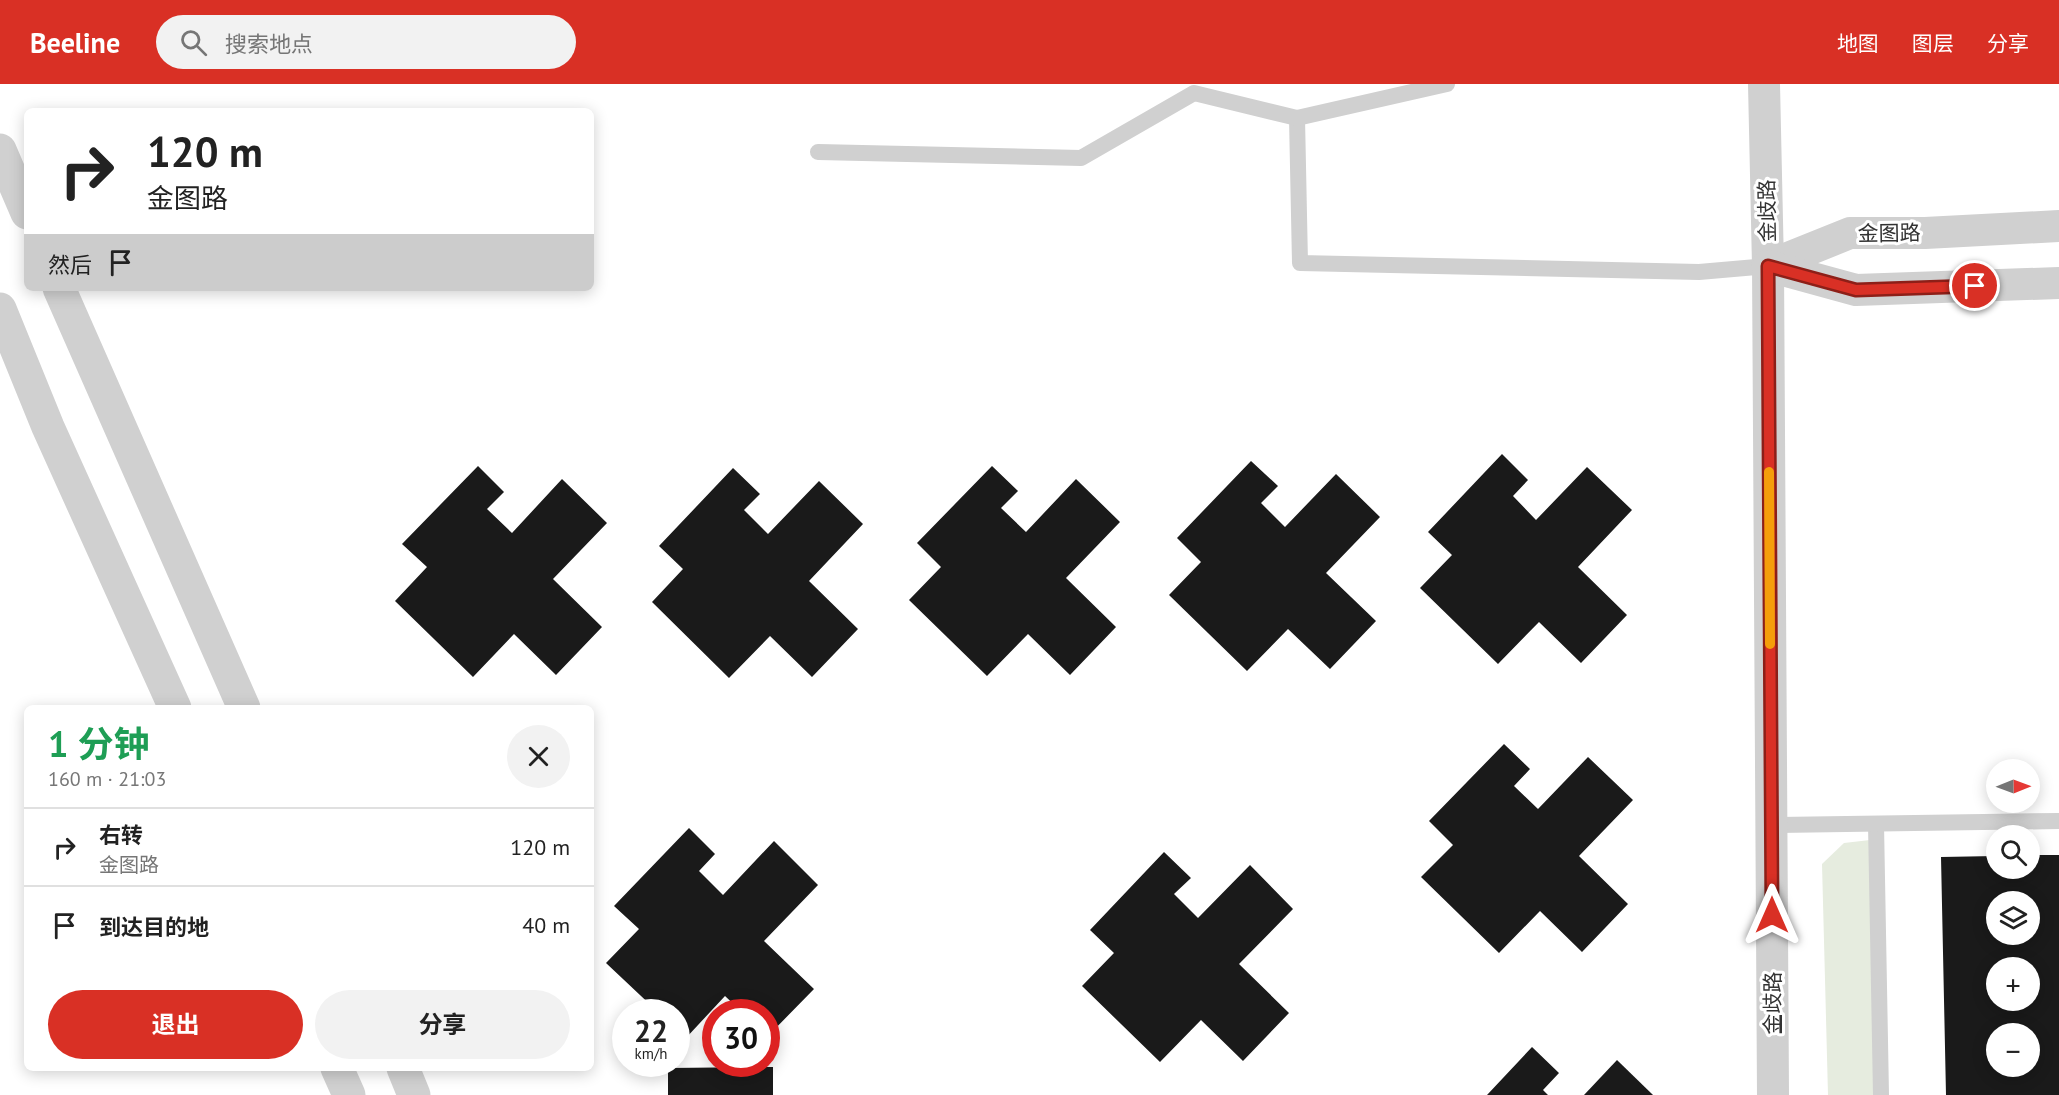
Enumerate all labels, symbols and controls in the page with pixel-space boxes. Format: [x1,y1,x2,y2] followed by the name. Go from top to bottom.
[156,15,576,69] search box
[30,24,120,61] text: Beeline
[177,26,210,59] icon: search
[225,30,313,58] text: 搜索地点
[1837,30,1879,57] text: 地图
[1912,30,1954,57] text: 图层
[1987,30,2029,57] text: 分享
[147,124,263,179] text: 120 m
[48,132,126,210] icon: right
[1753,179,1781,243] street label: 金歧路
[147,181,228,215] text: 金图路
[1857,219,1921,247] street label: 金图路
[104,246,137,279] icon: arrive
[48,251,92,279] text: 然后
[1949,260,2000,311] pin
[1958,269,1991,302] icon: arrive
[48,720,150,767] text: 1 分钟
[507,725,570,788] button: close
[1986,759,2040,813] north arrow
[1986,759,2040,1077] map controls
[48,766,166,792] text: 160 m · 21:03
[99,821,143,849] text: 右转
[1986,825,2040,879] button: search
[48,831,81,864] icon: right
[510,833,570,861] text: 120 m
[99,852,159,878] text: 金图路
[1740,883,1804,947] position arrow
[1986,891,2040,945] button: layers
[48,909,81,942] icon: arrive
[522,911,570,939] text: 40 m
[99,913,209,941] text: 到达目的地
[1986,957,2040,1011] button: +
[1759,972,1786,1035] street label: 金歧路
[48,990,303,1059] button: 退出
[315,990,570,1059] button: 分享
[702,999,780,1077] speed limit sign: 30
[634,1011,668,1050] text: 22
[1986,1023,2040,1077] button: −
[635,1044,667,1063] text: km/h

